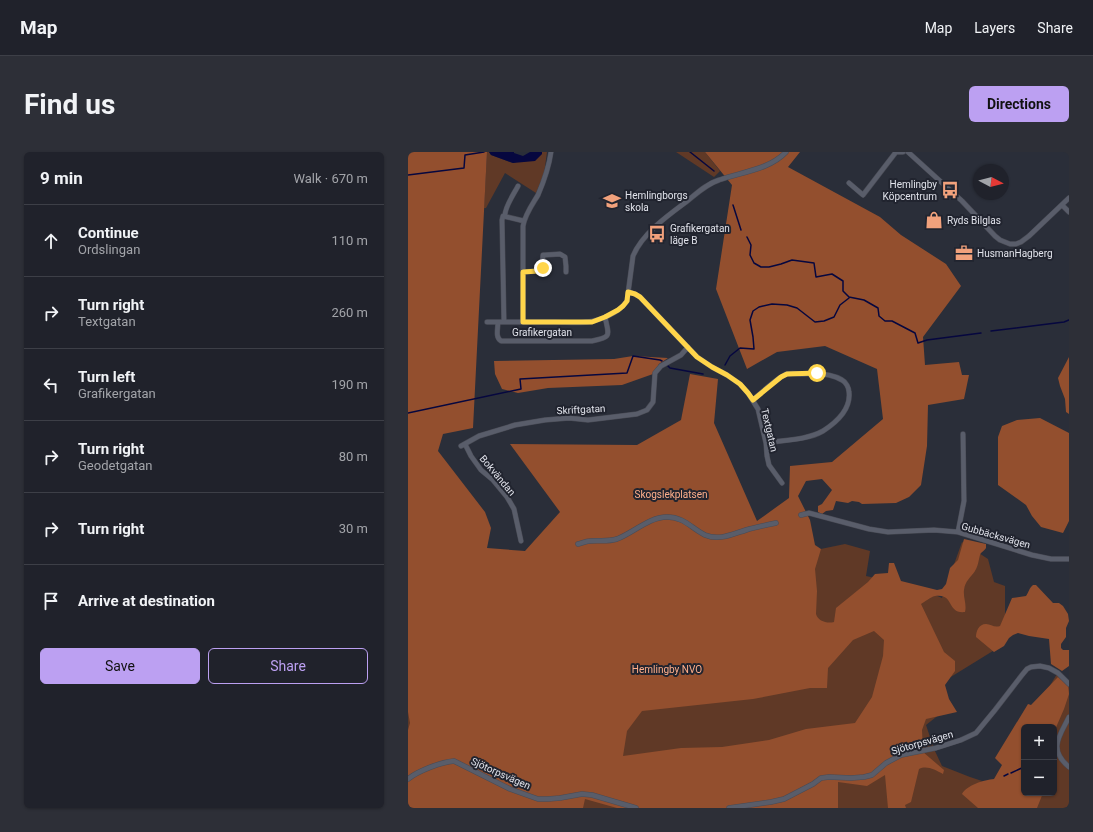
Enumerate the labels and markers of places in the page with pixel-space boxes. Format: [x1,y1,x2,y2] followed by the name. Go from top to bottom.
[883,179,937,202] place label: Hemlingby Köpcentrum
[940,180,960,200] bus stop icon: Hemlingby Köpcentrum
[625,190,688,213] place label: Hemlingborgs skola
[602,191,622,211] school or university icon: Hemlingborgs skola
[924,210,944,230] shop icon: Ryds Bilglas
[947,215,1001,226] place label: Ryds Bilglas
[670,223,730,246] place label: Grafikergatan läge B
[647,224,667,244] bus stop icon: Grafikergatan läge B
[954,243,974,263] office icon: HusmanHagberg
[977,248,1053,259] place label: HusmanHagberg

